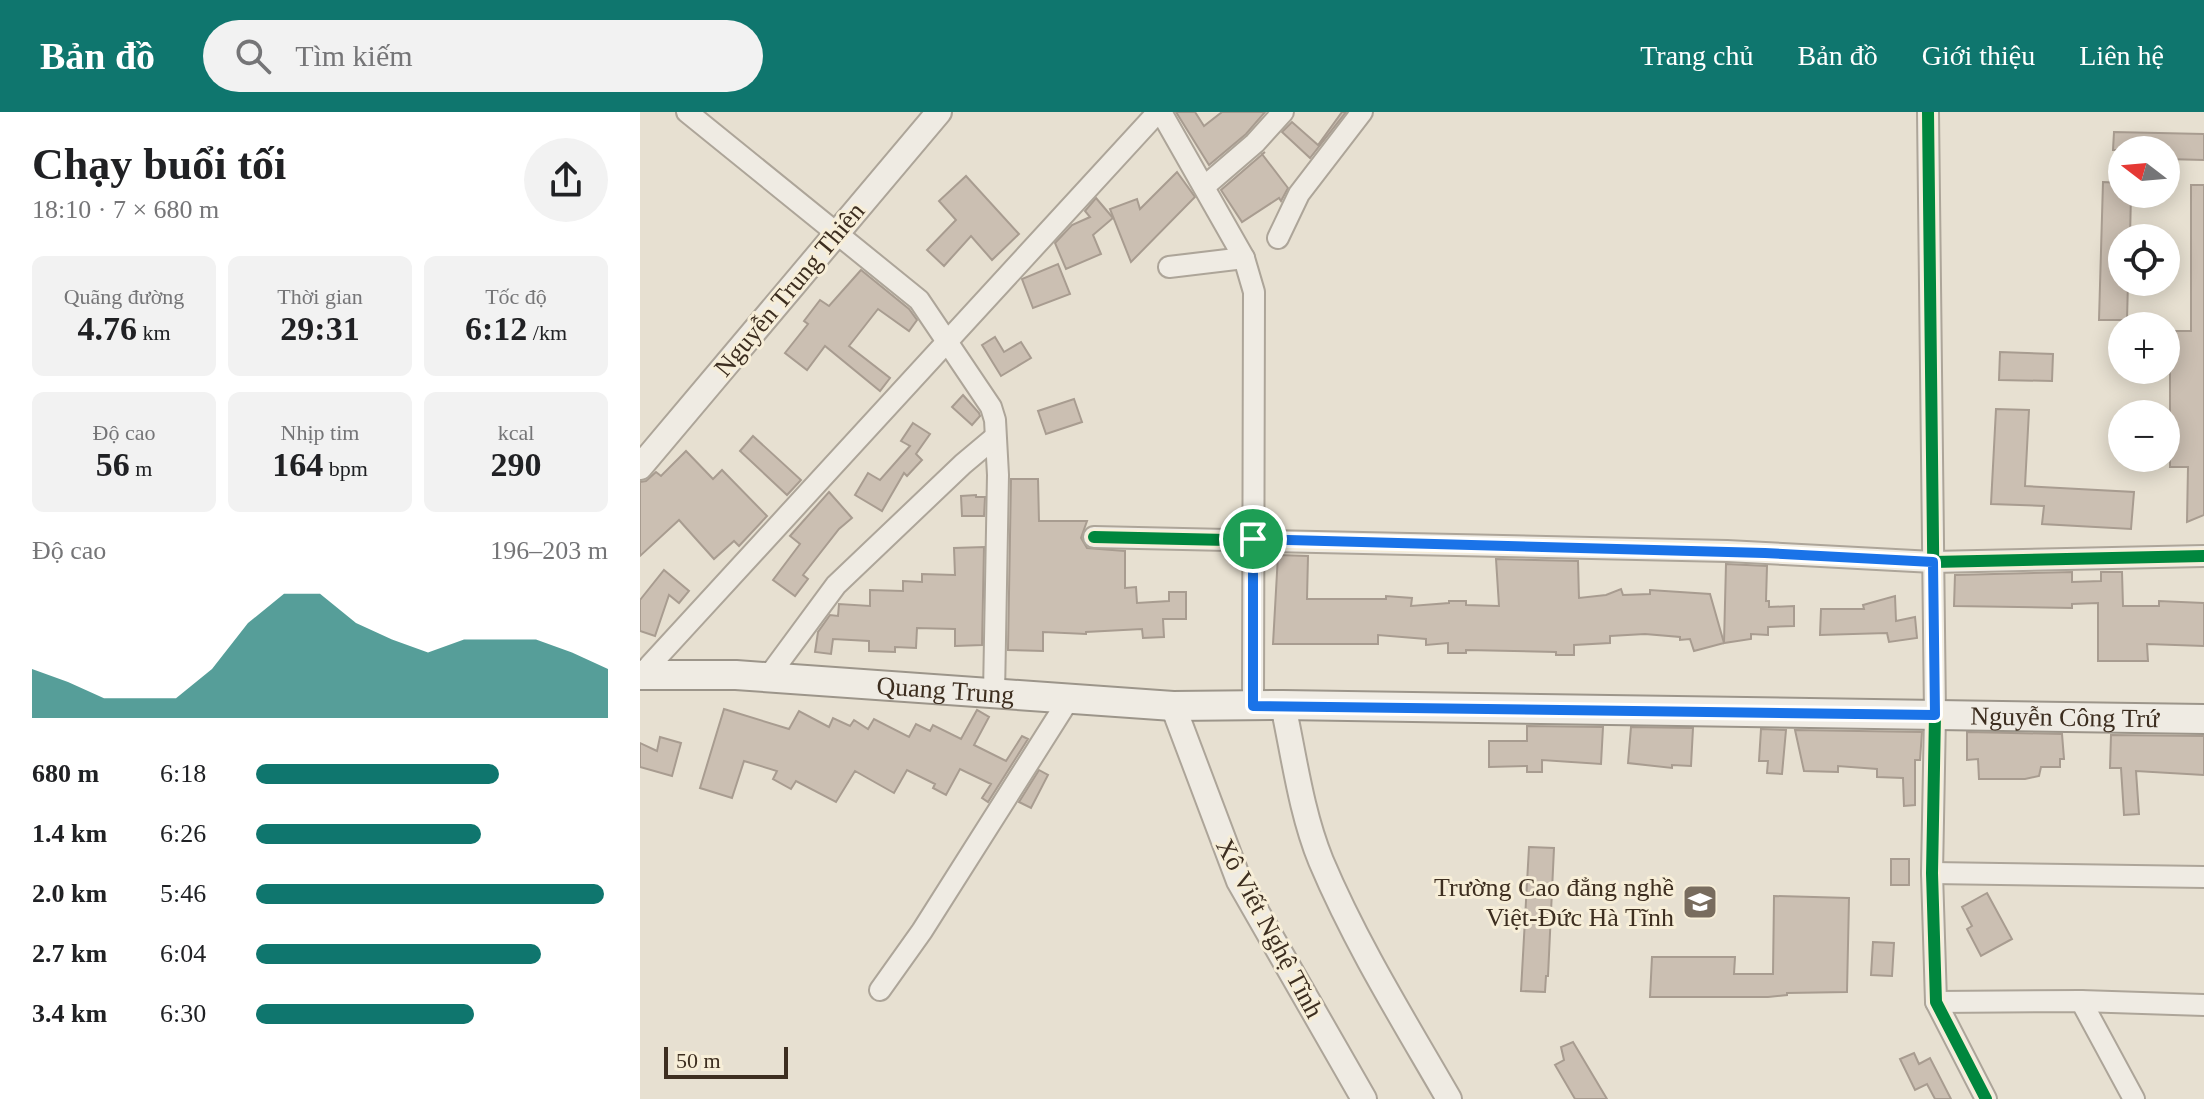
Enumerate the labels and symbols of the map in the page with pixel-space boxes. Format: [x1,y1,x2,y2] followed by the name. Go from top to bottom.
[2108,136,2180,208] north arrow
[708,197,870,382] street label: Nguyễn Trung Thiên
[1219,505,1287,573] pin
[876,671,1015,710] street label: Quang Trung
[1970,701,2160,733] street label: Nguyễn Công Trứ
[1210,834,1329,1023] street label: Xô Viết Nghệ Tĩnh
[1434,873,1674,932] place label: Trường Cao đẳng nghề Việt-Đức Hà Tĩnh
[1681,883,1719,921] school or university icon: Trường Cao đẳng nghề Việt-Đức Hà Tĩnh
[664,1043,788,1079] scale bar

